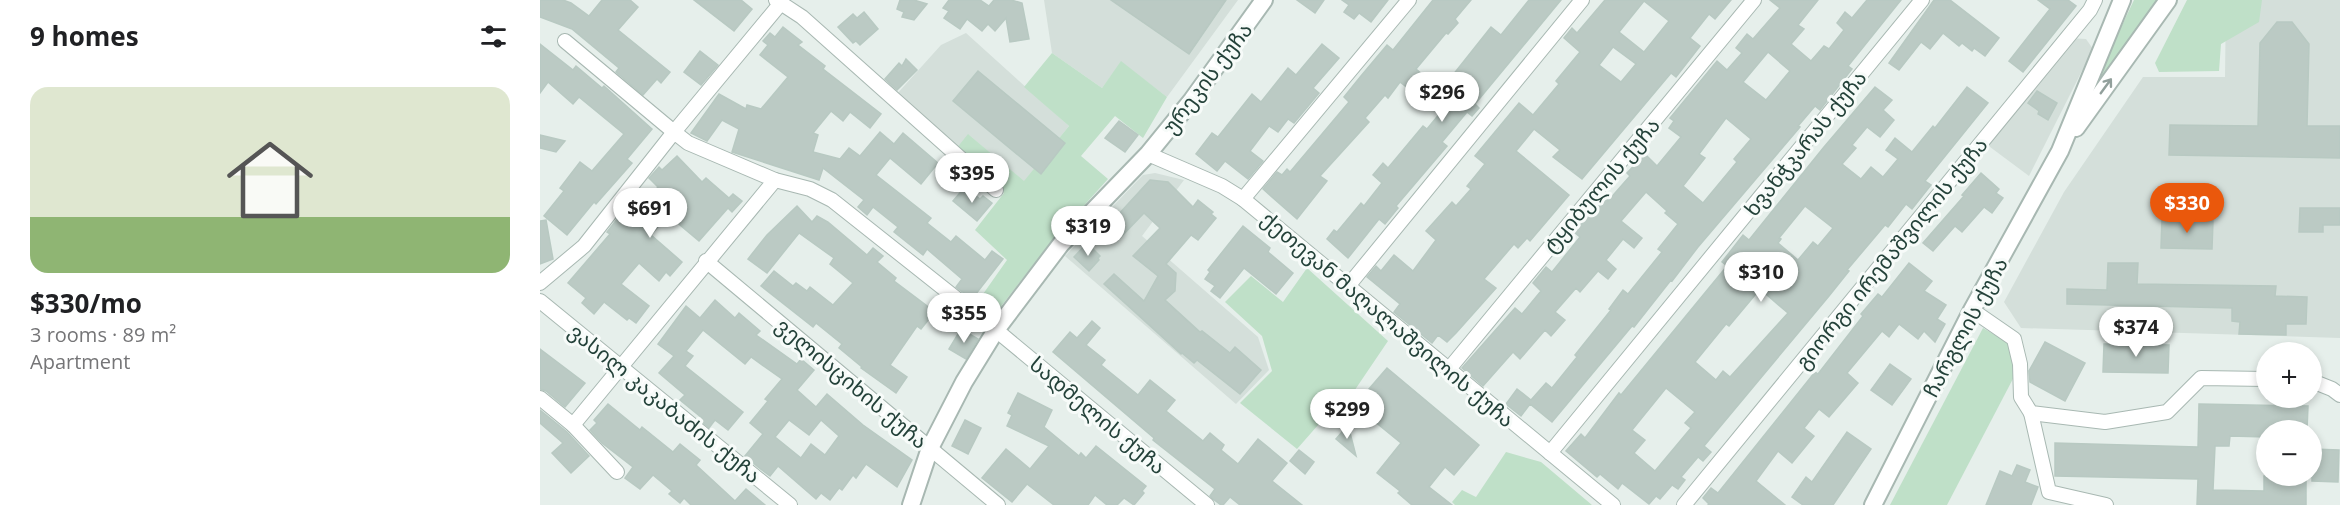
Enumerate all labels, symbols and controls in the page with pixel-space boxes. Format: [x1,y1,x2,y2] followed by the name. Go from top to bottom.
[1156,17,1258,139] street label: ურეკის ქუჩა
[30,18,139,54] text: 9 homes
[477,20,510,53] icon: filters
[1738,64,1872,222] street label: ხვანჭკარას ქუჩა
[1406,72,1478,123] pin: $296
[1419,78,1465,105] text: $296
[2100,79,2113,95] one-way arrow
[1536,112,1666,258] street label: ტყიბულის ქუჩა
[216,126,324,234] icon: home
[1789,131,1993,375] street label: გიორგი ირემაშვილის ქუჩა
[936,153,1008,204] pin: $395
[949,159,995,186] text: $395
[2151,183,2223,234] pin: $330
[614,188,686,239] pin: $691
[2164,189,2210,216] text: $330
[627,194,673,221] text: $691
[1256,205,1520,433] street label: ქეთევან მაღალაშვილის ქუჩა
[1052,206,1124,257] pin: $319
[1065,212,1111,239] text: $319
[1725,252,1797,303] pin: $310
[1916,252,2014,402] street label: ჩარგლის ქუჩა
[1738,258,1784,285] text: $310
[30,285,142,321] text: $330/mo
[928,293,1000,344] pin: $355
[941,299,987,326] text: $355
[2100,307,2172,358] pin: $374
[770,311,934,455] street label: ველისციხის ქუჩა
[2113,313,2159,340] text: $374
[563,317,767,489] street label: ვასილ კაკაბაძის ქუჩა
[30,321,176,348] text: 3 rooms · 89 m²
[2256,342,2322,486] map controls
[2256,342,2322,408] button: +
[30,348,130,375] text: Apartment
[1024,350,1172,480] street label: სადმელის ქუჩა
[1311,389,1383,440] pin: $299
[1324,395,1370,422] text: $299
[2256,420,2322,486] button: −

